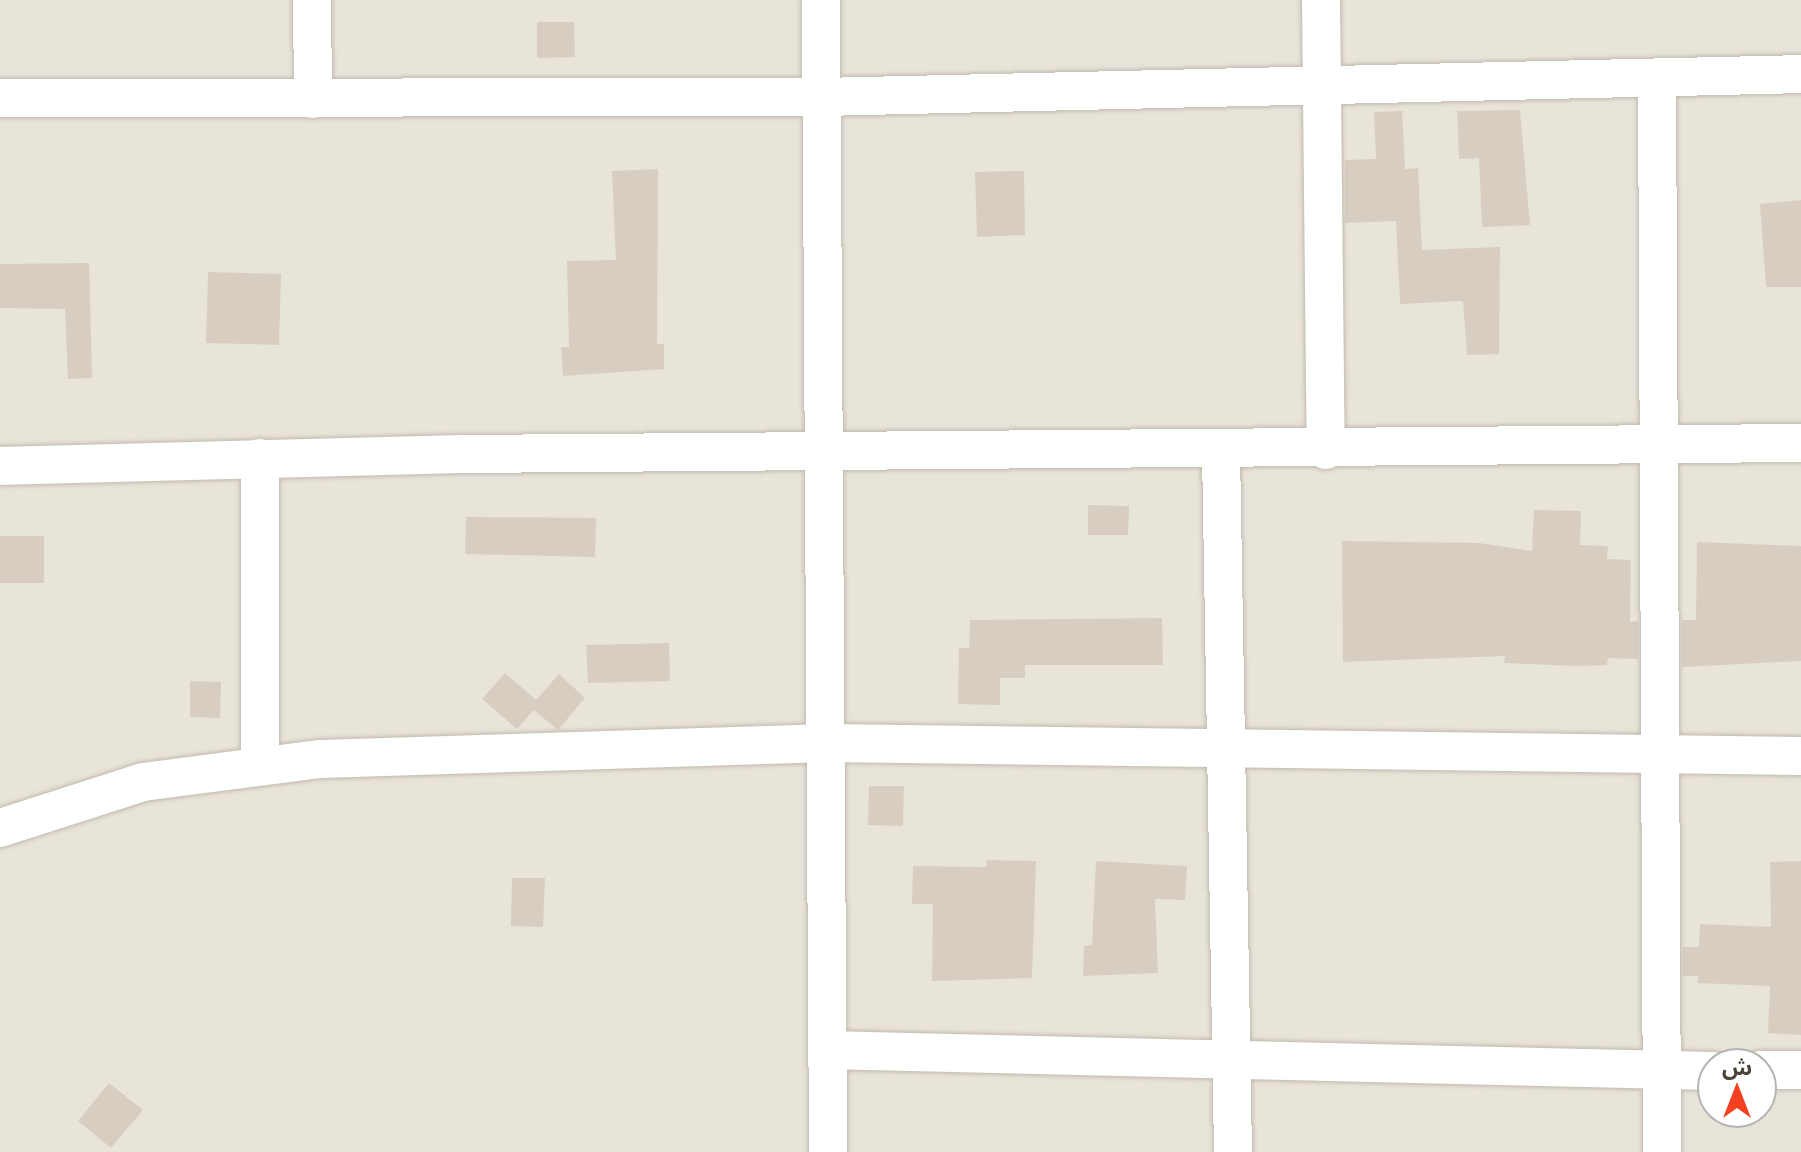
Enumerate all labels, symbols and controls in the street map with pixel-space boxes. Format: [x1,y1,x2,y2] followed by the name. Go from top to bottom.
[1697,1048,1777,1128] north arrow
[1722,1051,1752,1081] text: ش

